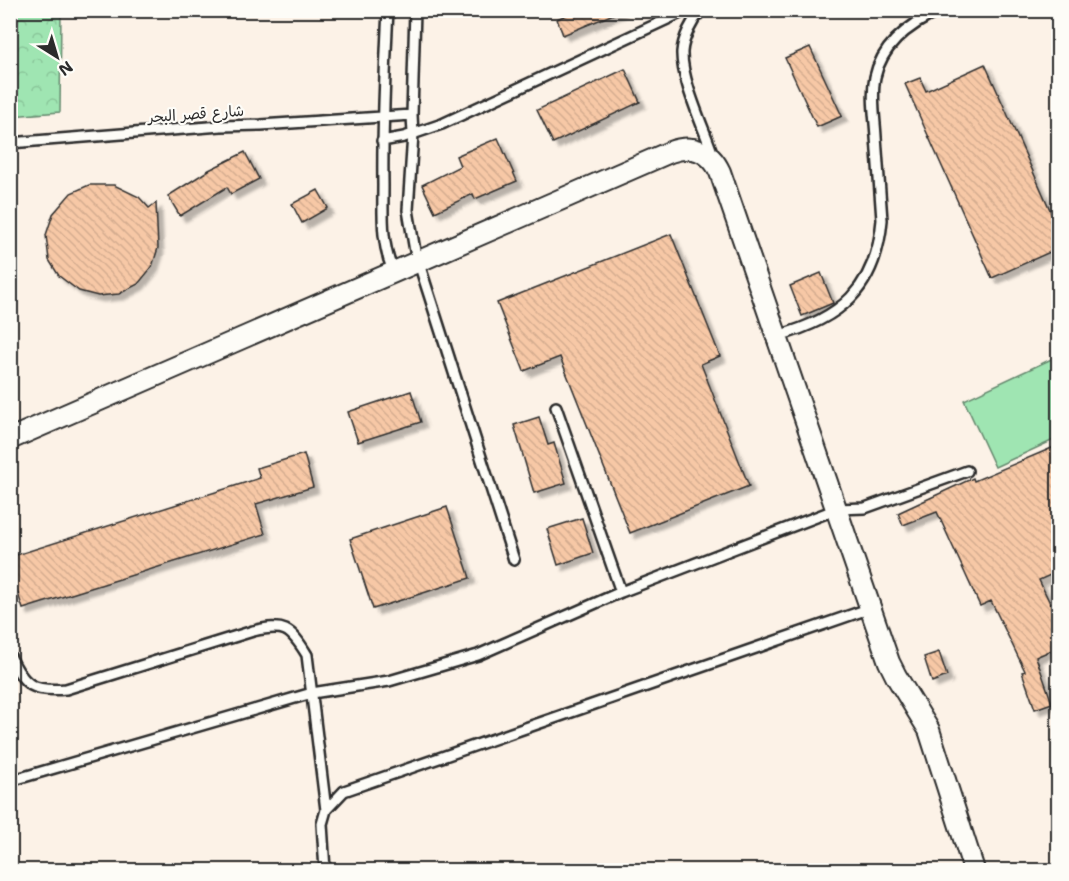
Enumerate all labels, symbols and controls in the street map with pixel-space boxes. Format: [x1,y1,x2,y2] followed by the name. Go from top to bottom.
[27,27,87,87] north arrow
[54,56,77,81] text: N
[146,101,245,127] street label: شارع قصر البحر

